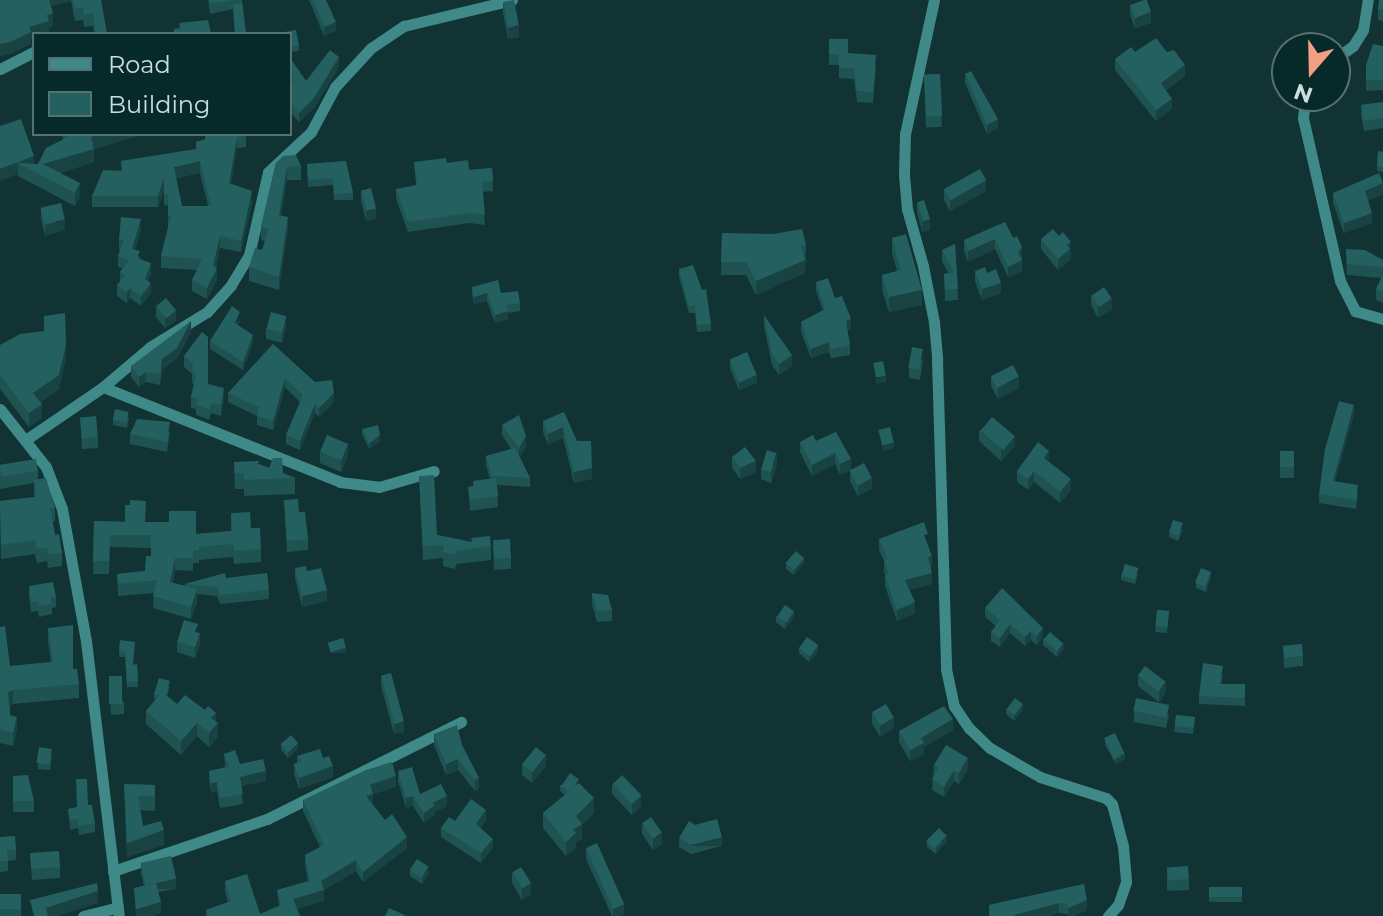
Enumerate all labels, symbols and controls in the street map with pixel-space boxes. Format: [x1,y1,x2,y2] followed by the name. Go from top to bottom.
[32,32,292,136] legend
[1271,32,1351,112] north arrow
[108,50,171,79] text: Road
[1290,77,1316,109] text: N
[108,90,211,119] text: Building

